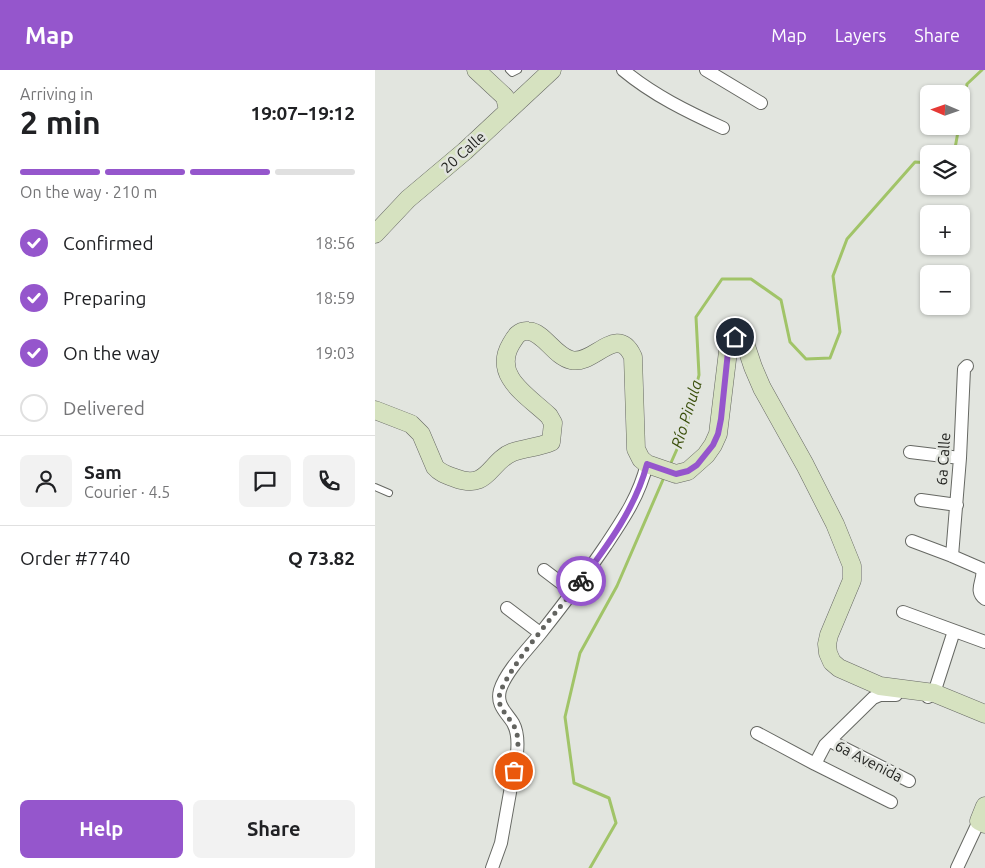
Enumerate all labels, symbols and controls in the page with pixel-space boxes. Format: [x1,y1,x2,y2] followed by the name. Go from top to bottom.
[25,22,74,49] text: Map
[771,25,807,45] text: Map
[835,25,886,45] text: Layers
[914,25,960,45] text: Share
[20,85,93,103] text: Arriving in
[920,85,970,135] north arrow
[920,85,970,315] map controls
[250,102,355,124] text: 19:07–19:12
[20,104,101,140] text: 2 min
[437,128,489,176] street label: 20 Calle
[920,145,970,195] button: layers
[20,183,157,201] text: On the way · 210 m
[920,205,970,255] button: +
[20,229,48,257] icon: check
[63,232,154,254] text: Confirmed
[315,234,355,252] text: 18:56
[920,265,970,315] button: −
[20,284,48,312] icon: check
[63,287,147,309] text: Preparing
[315,289,355,307] text: 18:59
[714,316,756,358] pin
[721,323,749,351] icon: home
[20,339,48,367] icon: check
[63,342,160,364] text: On the way
[315,344,355,362] text: 19:03
[667,378,705,450] water label: Río Pinula
[63,397,145,419] text: Delivered
[933,432,953,486] street label: 6a Calle
[20,455,72,507] button: person
[239,455,291,507] button: chat
[303,455,355,507] button: phone
[84,461,122,483] text: Sam
[84,483,170,501] text: Courier · 4.5
[20,547,130,569] text: Order #7740
[288,547,355,569] text: Q 73.82
[556,556,606,606] courier
[567,567,595,595] icon: bike
[832,737,906,785] street label: 6a Avenida
[493,750,535,792] pin
[500,757,528,785] icon: bag
[20,800,183,858] button: Help
[193,800,355,858] button: Share

